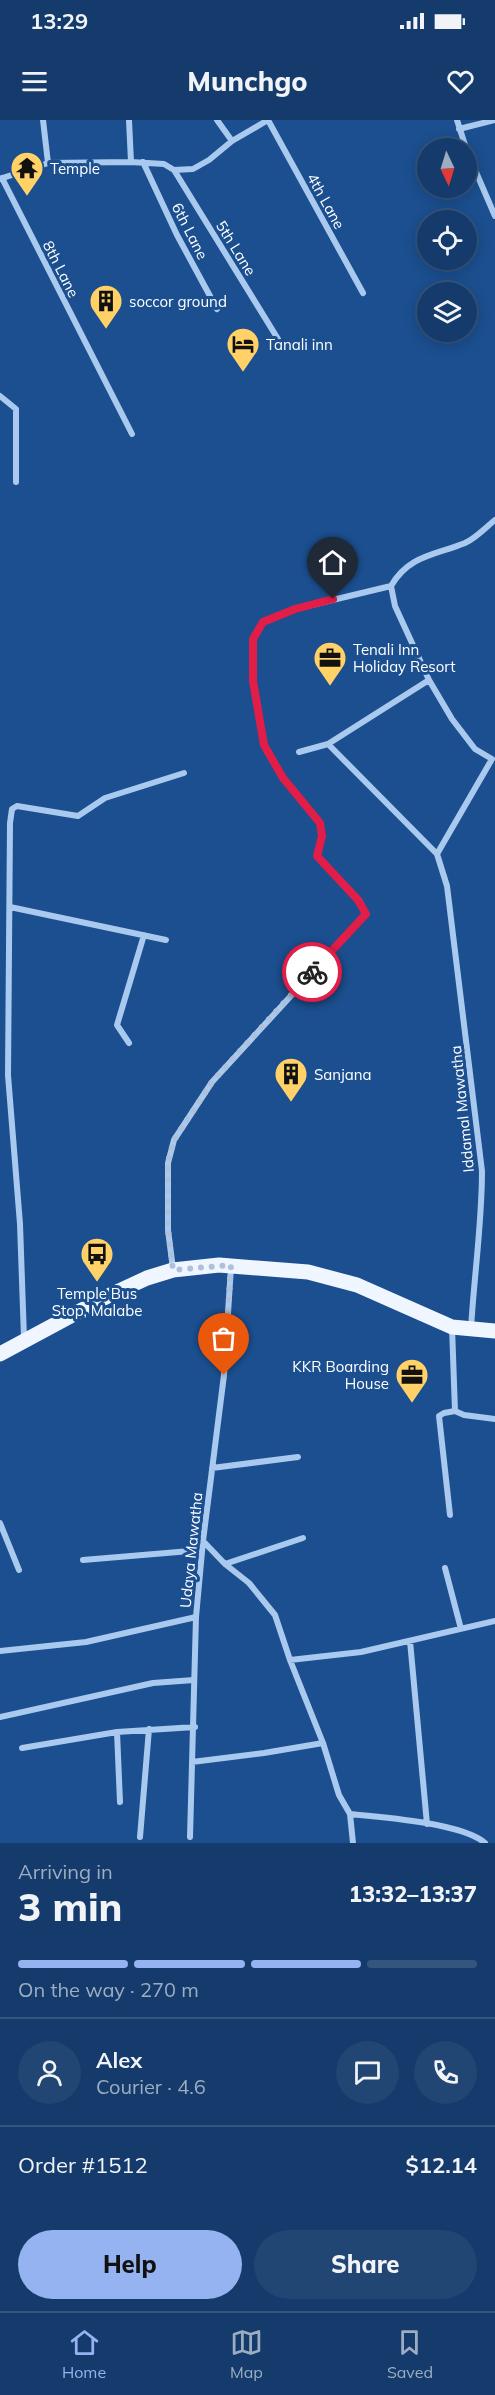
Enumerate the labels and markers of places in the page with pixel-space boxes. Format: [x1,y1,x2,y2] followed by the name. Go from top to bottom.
[9,150,45,197] temple icon: Temple
[50,159,100,178] place label: Temple
[88,283,124,330] building icon: soccor ground
[129,292,227,311] place label: soccor ground
[225,326,261,373] hotel icon: Tanali inn
[266,335,333,354] place label: Tanali inn
[307,537,358,599] pin
[312,640,348,687] office icon: Tenali Inn Holiday Resort
[353,640,455,676] place label: Tenali Inn Holiday Resort
[273,1056,309,1103] building icon: Sanjana
[314,1065,372,1084] place label: Sanjana
[79,1236,115,1283] bus stop icon: Temple Bus Stop, Malabe
[52,1284,142,1320] place label: Temple Bus Stop, Malabe
[198,1313,249,1375] pin
[292,1357,389,1393] place label: KKR Boarding House
[394,1357,430,1404] office icon: KKR Boarding House

